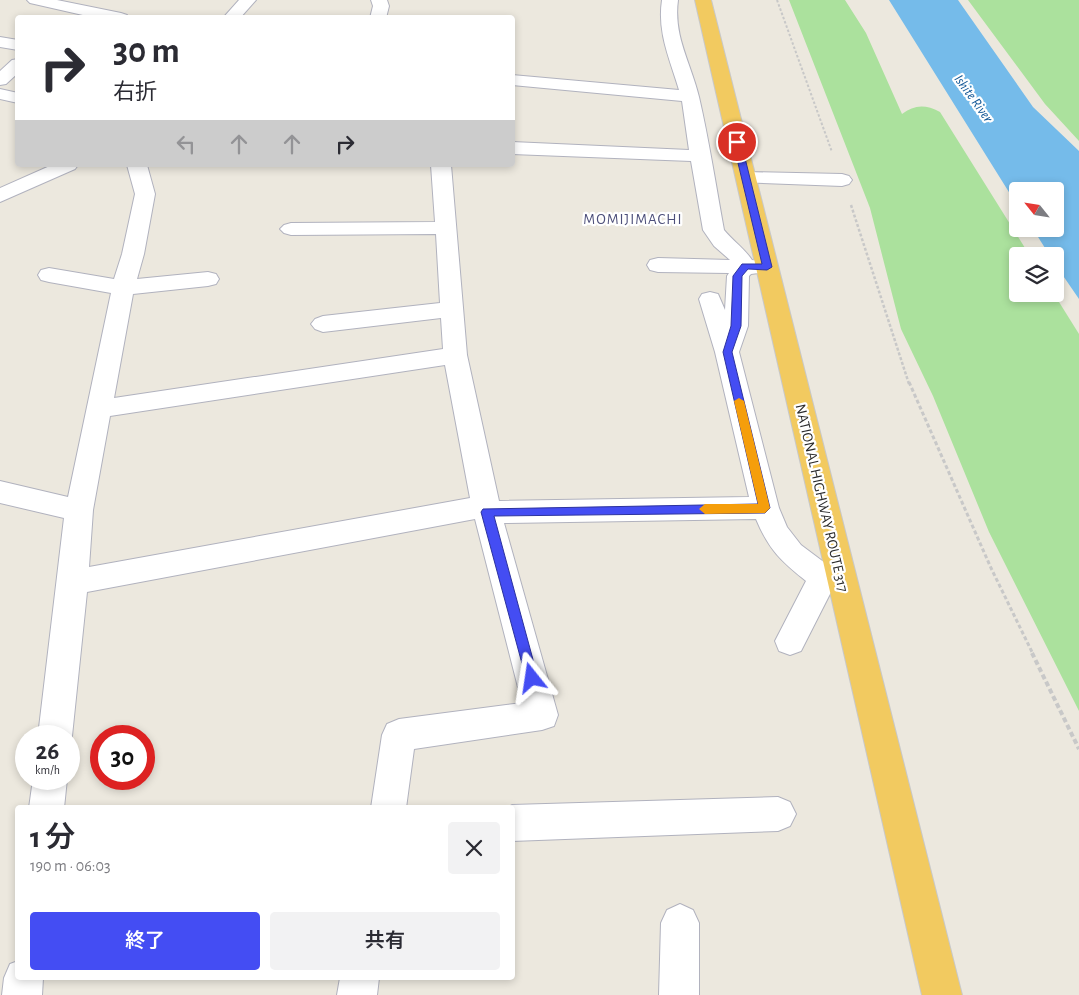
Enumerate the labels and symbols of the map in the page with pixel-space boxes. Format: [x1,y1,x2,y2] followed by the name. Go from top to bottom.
[951,72,995,125] water label: Ishite River
[716,121,758,163] pin
[1009,182,1064,238] north arrow
[583,212,683,227] district label: MOMIJIMACHI
[793,403,850,594] street label: NATIONAL HIGHWAY ROUTE 317
[505,651,557,703] position arrow
[90,725,155,790] speed limit sign: 30

